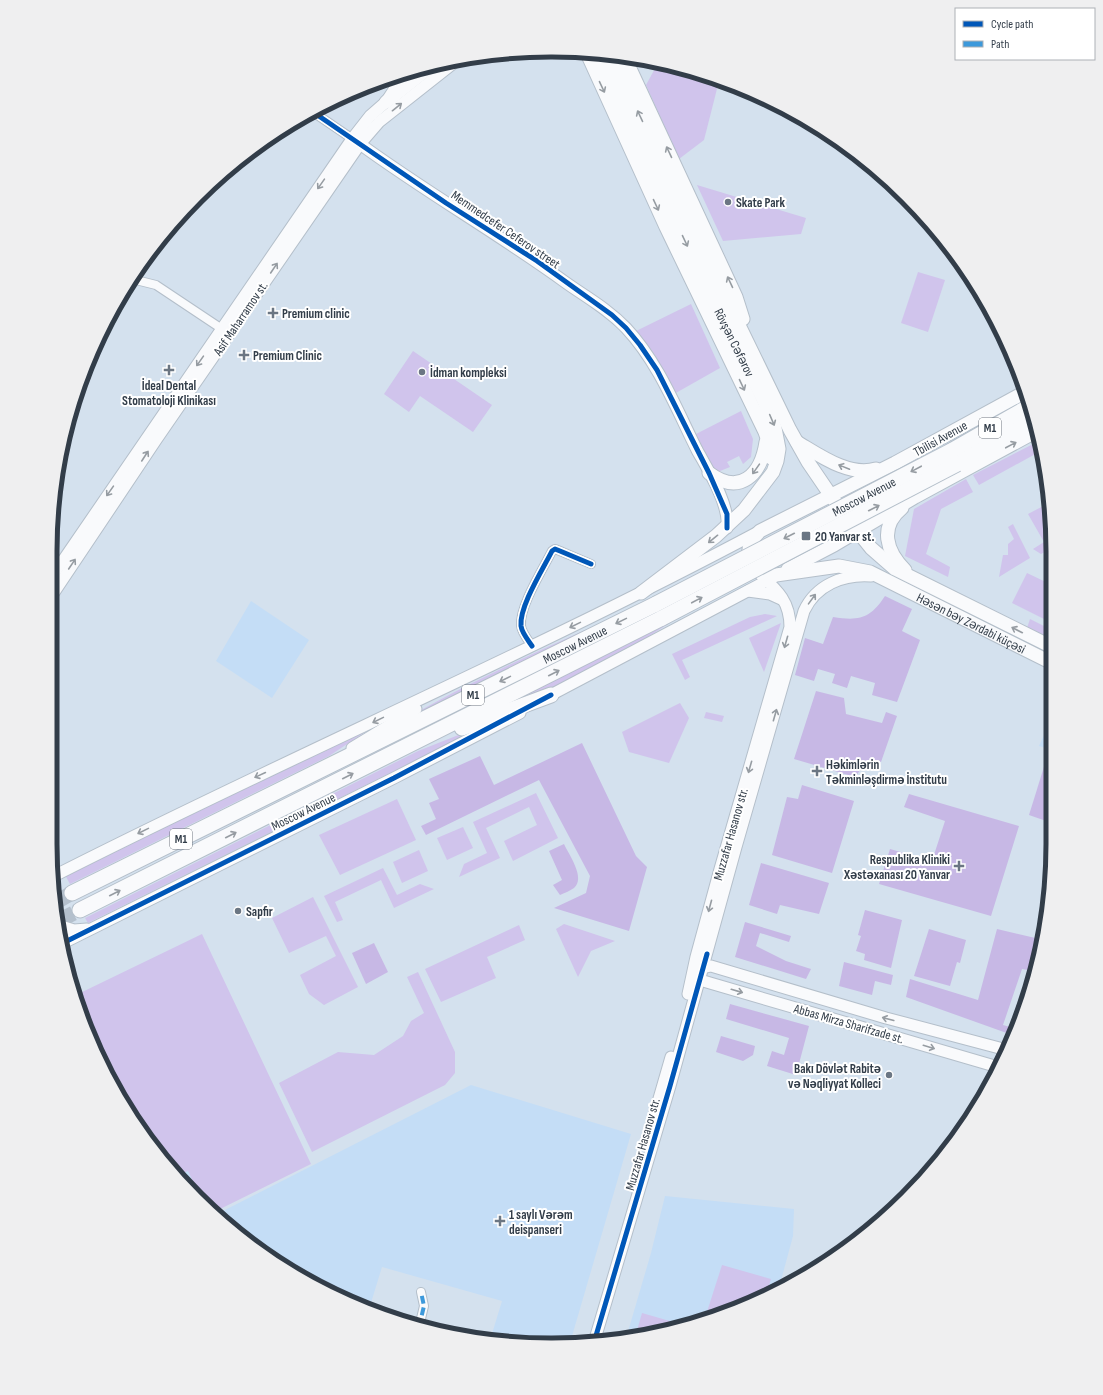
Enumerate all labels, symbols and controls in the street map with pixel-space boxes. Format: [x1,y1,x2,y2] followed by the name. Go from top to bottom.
[955,8,1095,60] legend
[991,17,1033,32] text: Cycle path
[991,37,1009,52] text: Path
[599,80,606,92] one-way arrow
[392,103,403,112] one-way arrow
[636,111,643,123] one-way arrow
[665,146,672,158] one-way arrow
[317,178,325,189] one-way arrow
[448,187,563,272] street label: Memmedcefer Cefеrov street
[736,195,785,211] place label: Skate Park
[723,197,733,207] marker: Skate Park
[653,198,661,210] one-way arrow
[682,234,689,246] one-way arrow
[270,263,278,274] one-way arrow
[726,277,733,289] one-way arrow
[210,278,272,360] street label: Asif Maharramov st.
[282,306,350,322] place label: Premium clinic
[710,306,758,379] street label: Rövşən Cəfərov
[267,307,279,319] marker: Premium clinic
[253,348,322,364] place label: Premium Clinic
[238,349,250,361] marker: Premium Clinic
[196,355,204,366] one-way arrow
[163,364,175,376] marker: İdeal Dental Stomatoloji Klinikası
[430,365,507,381] place label: İdman kompleksi
[417,367,427,377] marker: İdman kompleksi
[122,378,216,409] place label: İdeal Dental Stomatoloji Klinikası
[739,379,746,391] one-way arrow
[768,413,776,425] one-way arrow
[911,418,970,460] street label: Tbilisi Avenue
[979,418,1001,438] road number: M1
[1004,440,1016,448] one-way arrow
[141,451,149,462] one-way arrow
[838,462,850,470] one-way arrow
[752,463,760,474] one-way arrow
[910,466,922,473] one-way arrow
[830,474,899,520] street label: Moscow Avenue
[106,485,114,496] one-way arrow
[868,503,880,511] one-way arrow
[815,529,874,545] place label: 20 Yanvar st.
[800,530,812,542] marker: 20 Yanvar st.
[783,533,795,540] one-way arrow
[708,535,719,543] one-way arrow
[69,558,77,570] one-way arrow
[914,590,1028,657] street label: Həsən bəy Zərdabi küçəsi
[808,593,816,604] one-way arrow
[690,596,702,603] one-way arrow
[616,618,628,625] one-way arrow
[541,622,610,668] street label: Moscow Avenue
[570,622,582,629] one-way arrow
[1012,626,1024,633] one-way arrow
[782,636,790,649] one-way arrow
[548,669,560,676] one-way arrow
[499,676,511,683] one-way arrow
[462,685,484,705] road number: M1
[772,708,779,721] one-way arrow
[372,717,384,724] one-way arrow
[826,757,947,788] place label: Həkimlərin Təkminləşdirmə İnstitutu
[746,760,753,773] one-way arrow
[811,765,823,777] marker: Həkimlərin Təkminləşdirmə İnstitutu
[255,772,267,779] one-way arrow
[341,772,353,780] one-way arrow
[710,786,752,882] street label: Muzzafar Hasanov str.
[269,789,338,834] street label: Moscow Avenue
[138,828,150,835] one-way arrow
[170,829,192,849] road number: M1
[225,830,237,838] one-way arrow
[843,852,950,883] place label: Respublika Kliniki Xəstəxanası 20 Yanvar
[953,860,965,872] marker: Respublika Kliniki Xəstəxanası 20 Yanvar
[109,888,121,896] one-way arrow
[706,899,713,912] one-way arrow
[246,904,273,920] place label: Sapfir
[233,906,243,916] marker: Sapfir
[731,988,744,995] one-way arrow
[791,1000,906,1047] street label: Abbas Mirza Sharifzade st.
[882,1015,895,1022] one-way arrow
[922,1044,935,1051] one-way arrow
[788,1061,881,1092] place label: Bakı Dövlət Rabitə və Nəqliyyat Kolleci
[884,1070,894,1080] marker: Bakı Dövlət Rabitə və Nəqliyyat Kolleci
[622,1096,664,1192] street label: Muzzafar Hasanov str.
[509,1207,573,1238] place label: 1 saylı Vərəm deispanseri
[494,1215,506,1227] marker: 1 saylı Vərəm deispanseri

